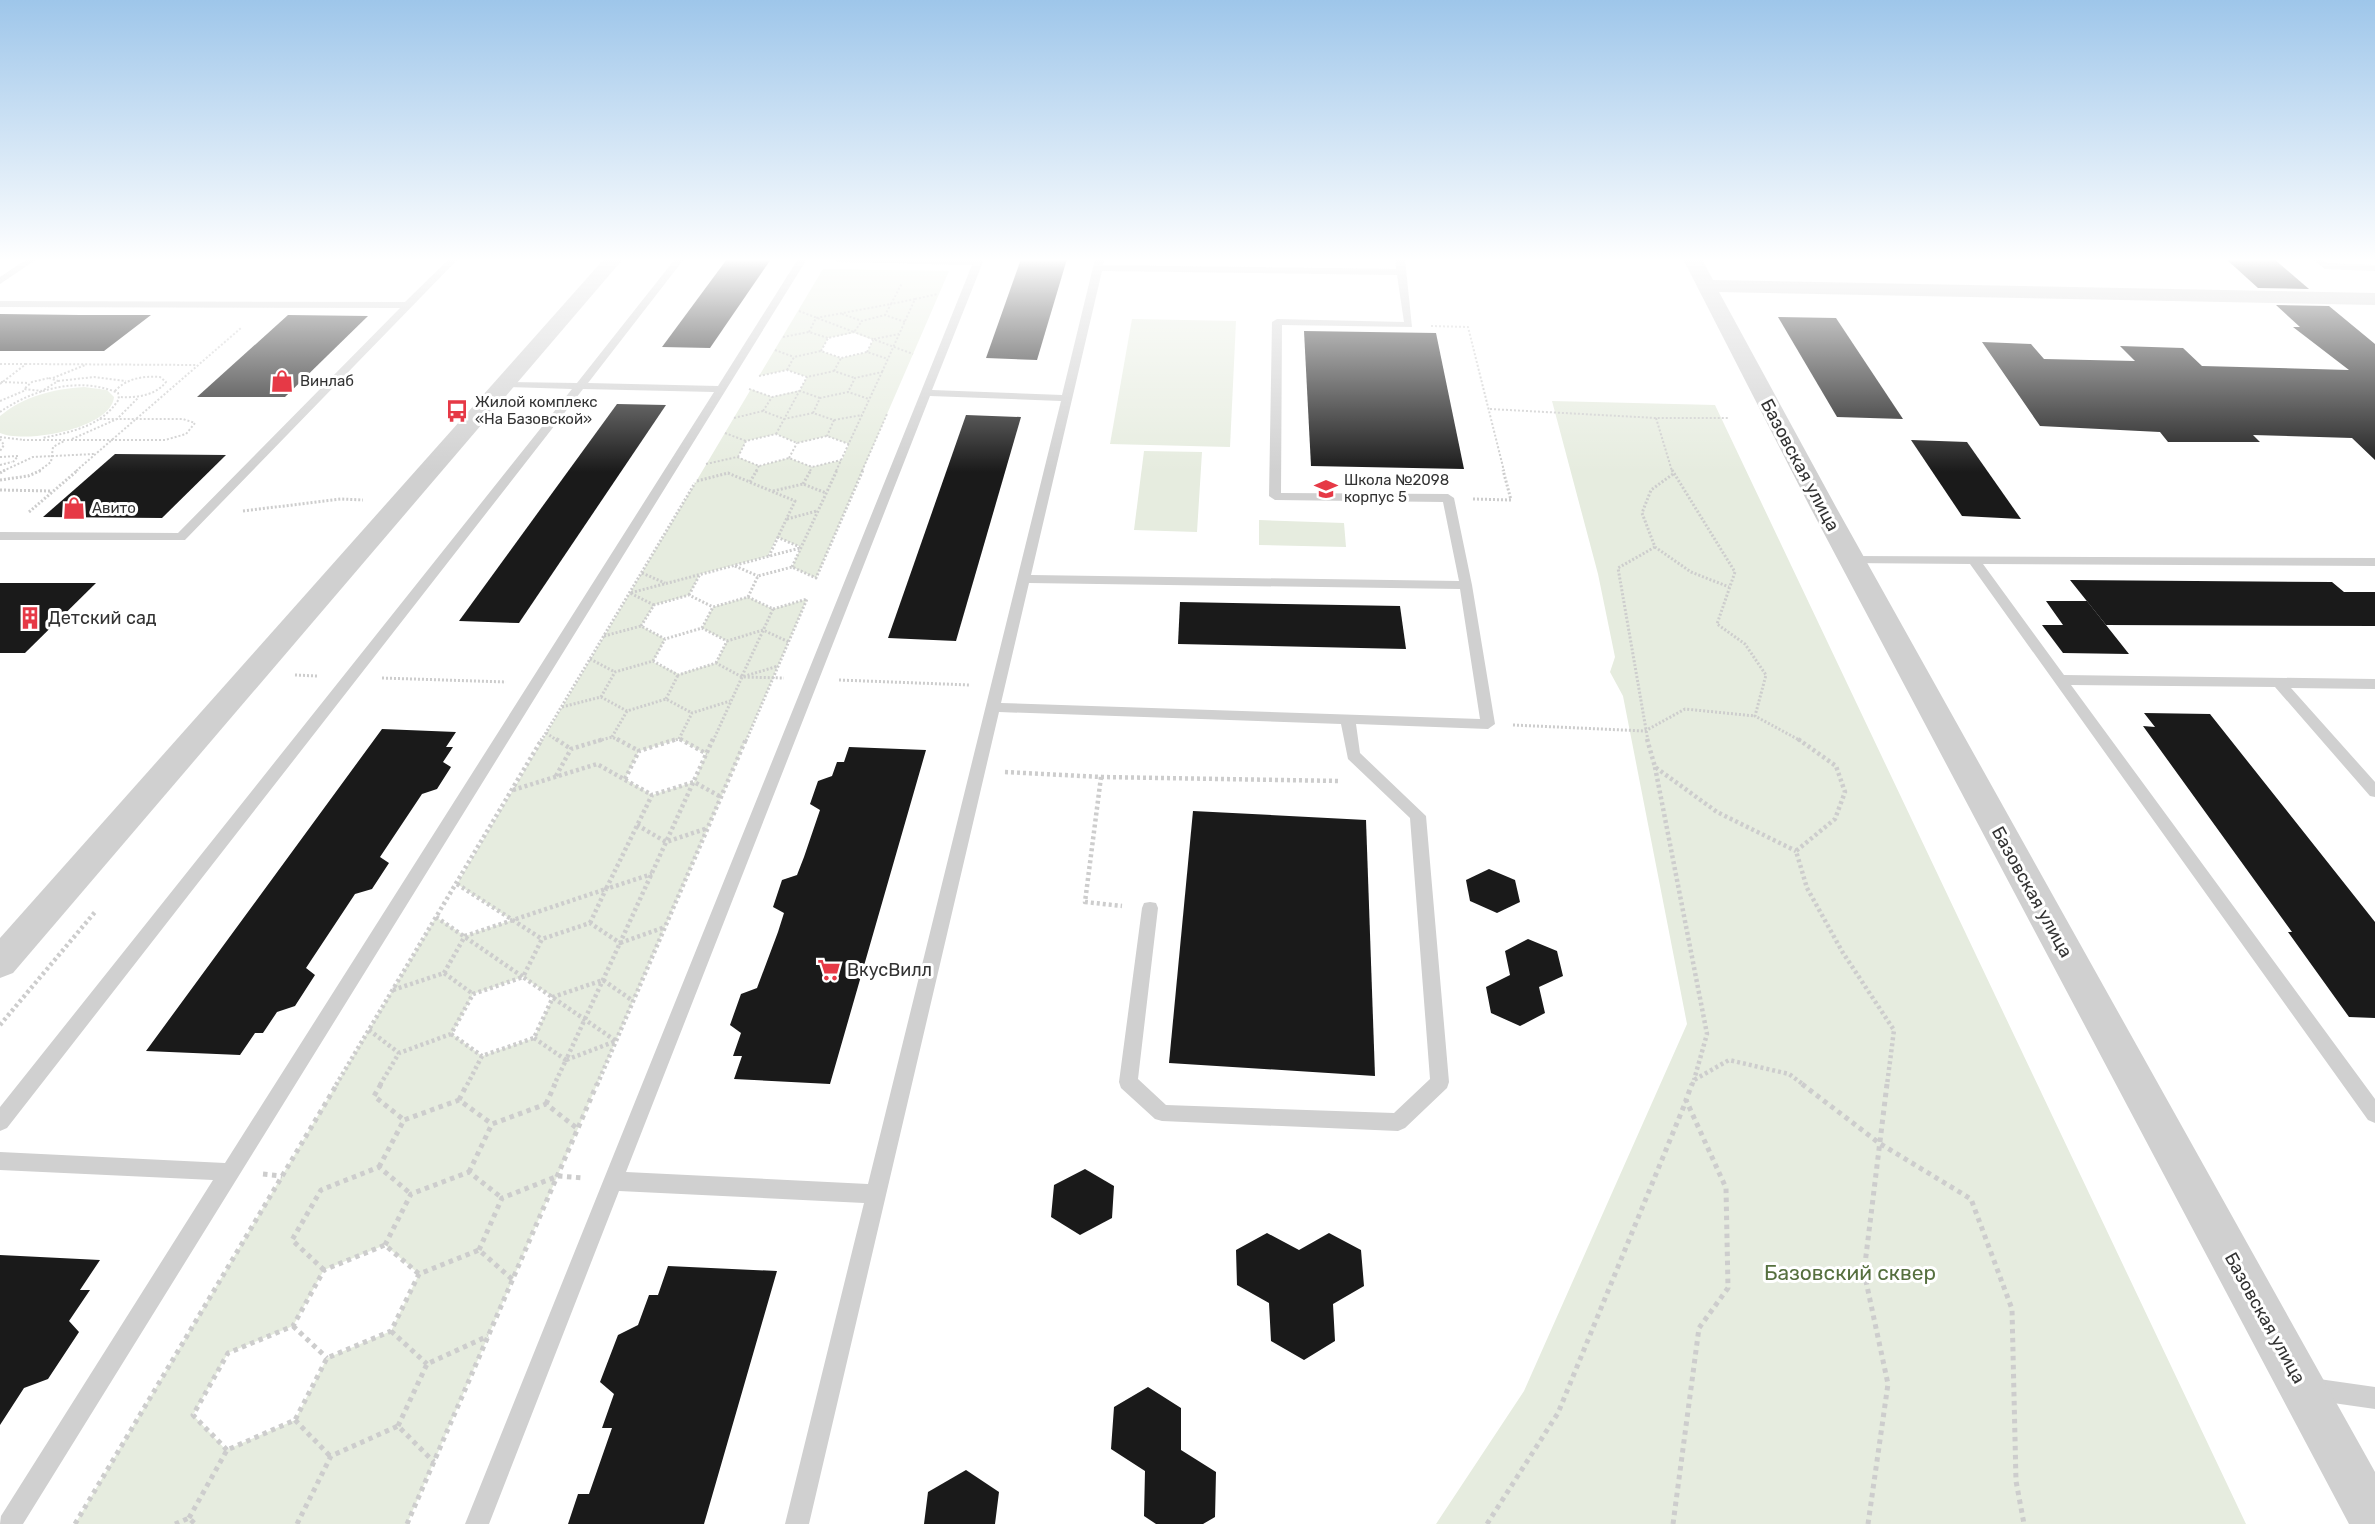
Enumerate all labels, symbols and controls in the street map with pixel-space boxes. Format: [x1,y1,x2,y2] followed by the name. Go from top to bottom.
[269,368,295,394] shop icon: Винлаб
[300,372,354,390] place label: Винлаб
[475,393,598,428] place label: Жилой комплекс «На Базовской»
[1756,395,1844,535] street label: Базовская улица
[444,398,470,424] bus stop icon: Жилой комплекс «На Базовской»
[1344,471,1449,506] place label: Школа №2098 корпус 5
[1313,476,1339,502] school or university icon: Школа №2098 корпус 5
[61,495,87,521] shop icon: Авито
[92,499,136,517] place label: Авито
[17,605,43,631] building icon: Детский сад
[48,607,157,629] place label: Детский сад
[1987,823,2077,961] street label: Базовская улица
[816,957,842,983] supermarket icon: ВкусВилл
[847,959,932,981] place label: ВкусВилл
[2220,1249,2310,1387] street label: Базовская улица
[1764,1260,1936,1285] park label: Базовский сквер

